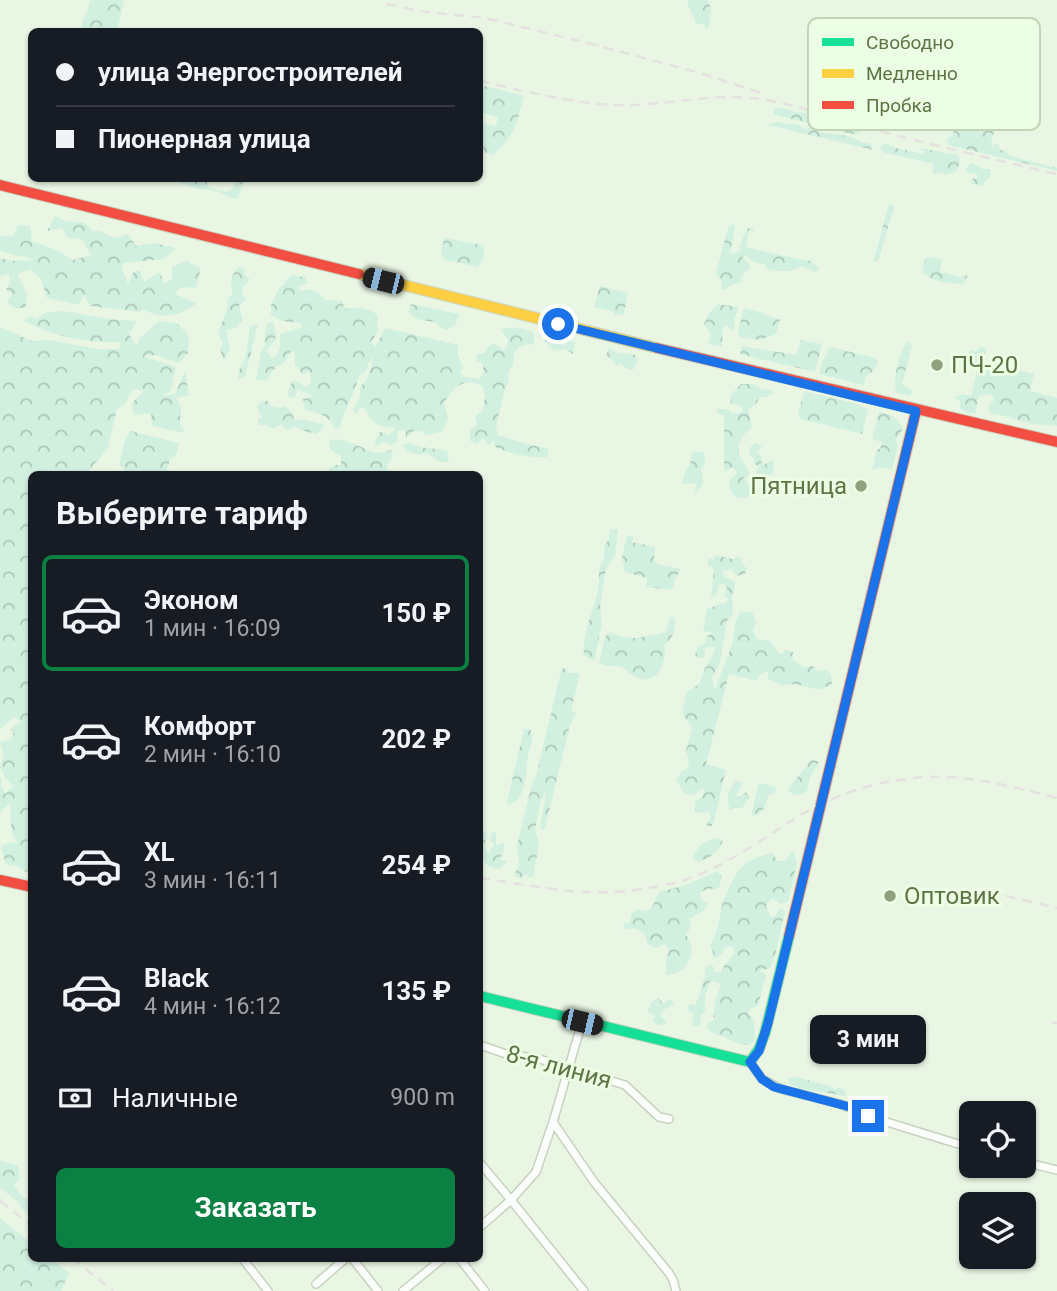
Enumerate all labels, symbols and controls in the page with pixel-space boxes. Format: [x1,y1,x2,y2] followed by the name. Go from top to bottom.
[808,18,1040,130] legend
[866,31,954,54] text: Свободно
[98,57,403,87] text: улица Энергостроителей
[866,62,958,85] text: Медленно
[866,94,932,117] text: Пробка
[98,124,311,154] text: Пионерная улица
[361,266,406,296] car
[542,308,574,340] route start
[951,351,1018,379] place label: ПЧ-20
[929,357,945,373] marker: ПЧ-20
[750,472,847,500] place label: Пятница
[853,478,869,494] marker: Пятница
[56,494,308,532] text: Выберите тариф
[60,582,123,645] icon: car
[144,585,239,615] text: Эконом
[381,598,451,628] text: 150 ₽
[144,615,281,642] text: 1 мин · 16:09
[60,708,123,771] icon: car
[144,711,256,741] text: Комфорт
[381,724,451,754] text: 202 ₽
[144,741,281,768] text: 2 мин · 16:10
[60,834,123,897] icon: car
[144,837,175,867] text: XL
[381,850,451,880] text: 254 ₽
[144,867,281,894] text: 3 мин · 16:11
[904,882,1000,910] place label: Оптовик
[882,888,898,904] marker: Оптовик
[60,960,123,1023] icon: car
[144,963,209,993] text: Black
[381,976,451,1006] text: 135 ₽
[144,993,281,1020] text: 4 мин · 16:12
[560,1007,605,1037] car
[810,1014,926,1064] callout: 3 мин
[837,1026,899,1053] text: 3 мин
[503,1040,615,1094] street label: 8-я линия
[56,1079,94,1117] icon: cash
[112,1083,238,1113] text: Наличные
[390,1084,455,1111] text: 900 m
[852,1100,884,1132] route end
[959,1101,1036,1269] map controls
[959,1101,1036,1178] button: locate
[56,1168,455,1248] button: Заказать
[959,1192,1036,1269] button: layers

